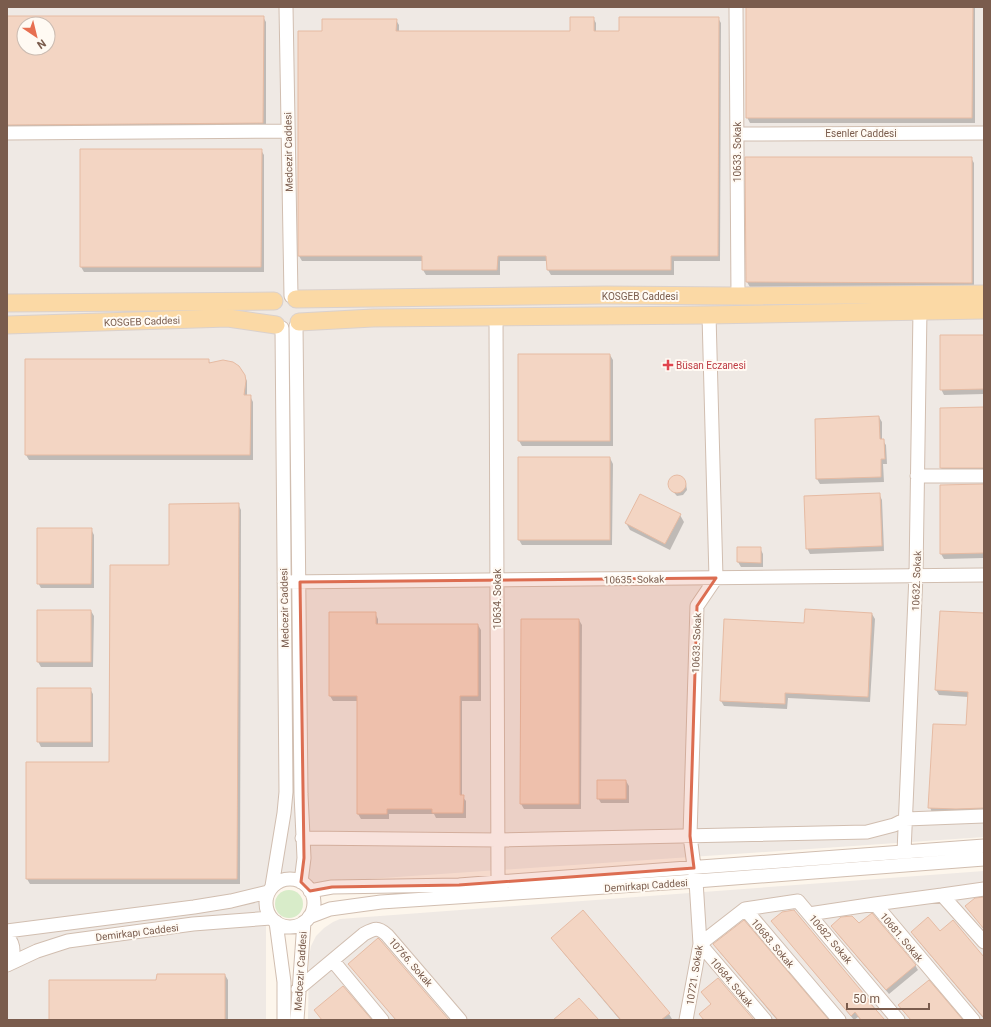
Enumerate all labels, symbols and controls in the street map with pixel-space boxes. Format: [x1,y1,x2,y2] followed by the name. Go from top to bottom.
[16,16,56,56] north arrow
[34,36,48,51] text: N
[282,112,295,192] street label: Medcezir Caddesi
[732,121,743,182] street label: 10633. Sokak
[825,128,897,139] street label: Esenler Caddesi
[602,291,678,302] street label: KOSGEB Caddesi
[104,315,180,328] street label: KOSGEB Caddesi
[663,360,673,370] marker: Büsan Eczanesi
[676,360,746,371] place label: Büsan Eczanesi
[910,550,923,611] street label: 10632. Sokak
[278,568,291,648] street label: Medcezir Caddesi
[492,568,503,629] street label: 10634. Sokak
[604,573,665,586] street label: 10635. Sokak
[690,612,703,673] street label: 10633. Sokak
[604,877,688,894] street label: Demirkapı Caddesi
[878,911,926,965] street label: 10681. Sokak
[807,913,855,967] street label: 10682. Sokak
[749,917,797,971] street label: 10683. Sokak
[95,922,179,943] street label: Demirkapı Caddesi
[292,931,309,1011] street label: Medcezir Caddesi
[387,936,435,989] street label: 10766. Sokak
[684,943,705,1006] street label: 10721. Sokak
[708,956,756,1010] street label: 10684. Sokak
[847,985,929,1011] scale bar
[853,992,880,1006] text: 50 m

